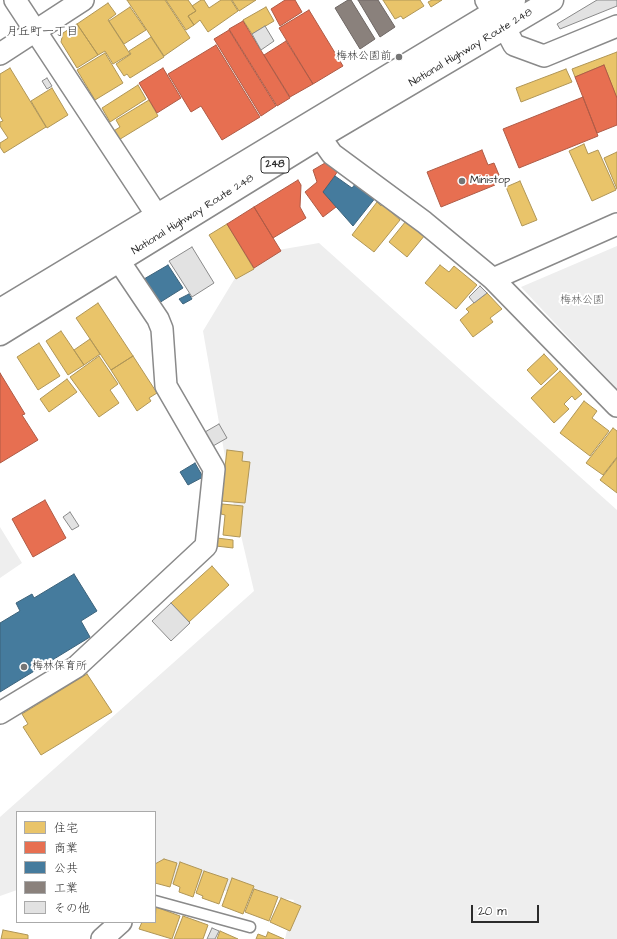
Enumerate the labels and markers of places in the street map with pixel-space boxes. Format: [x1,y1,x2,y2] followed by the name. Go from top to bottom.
[336,50,391,64] place label: 梅林公園前
[394,52,404,62] marker: 梅林公園前
[470,174,510,188] place label: Ministop
[457,176,467,186] marker: Ministop
[32,660,87,674] place label: 梅林保育所
[19,662,29,672] marker: 梅林保育所

